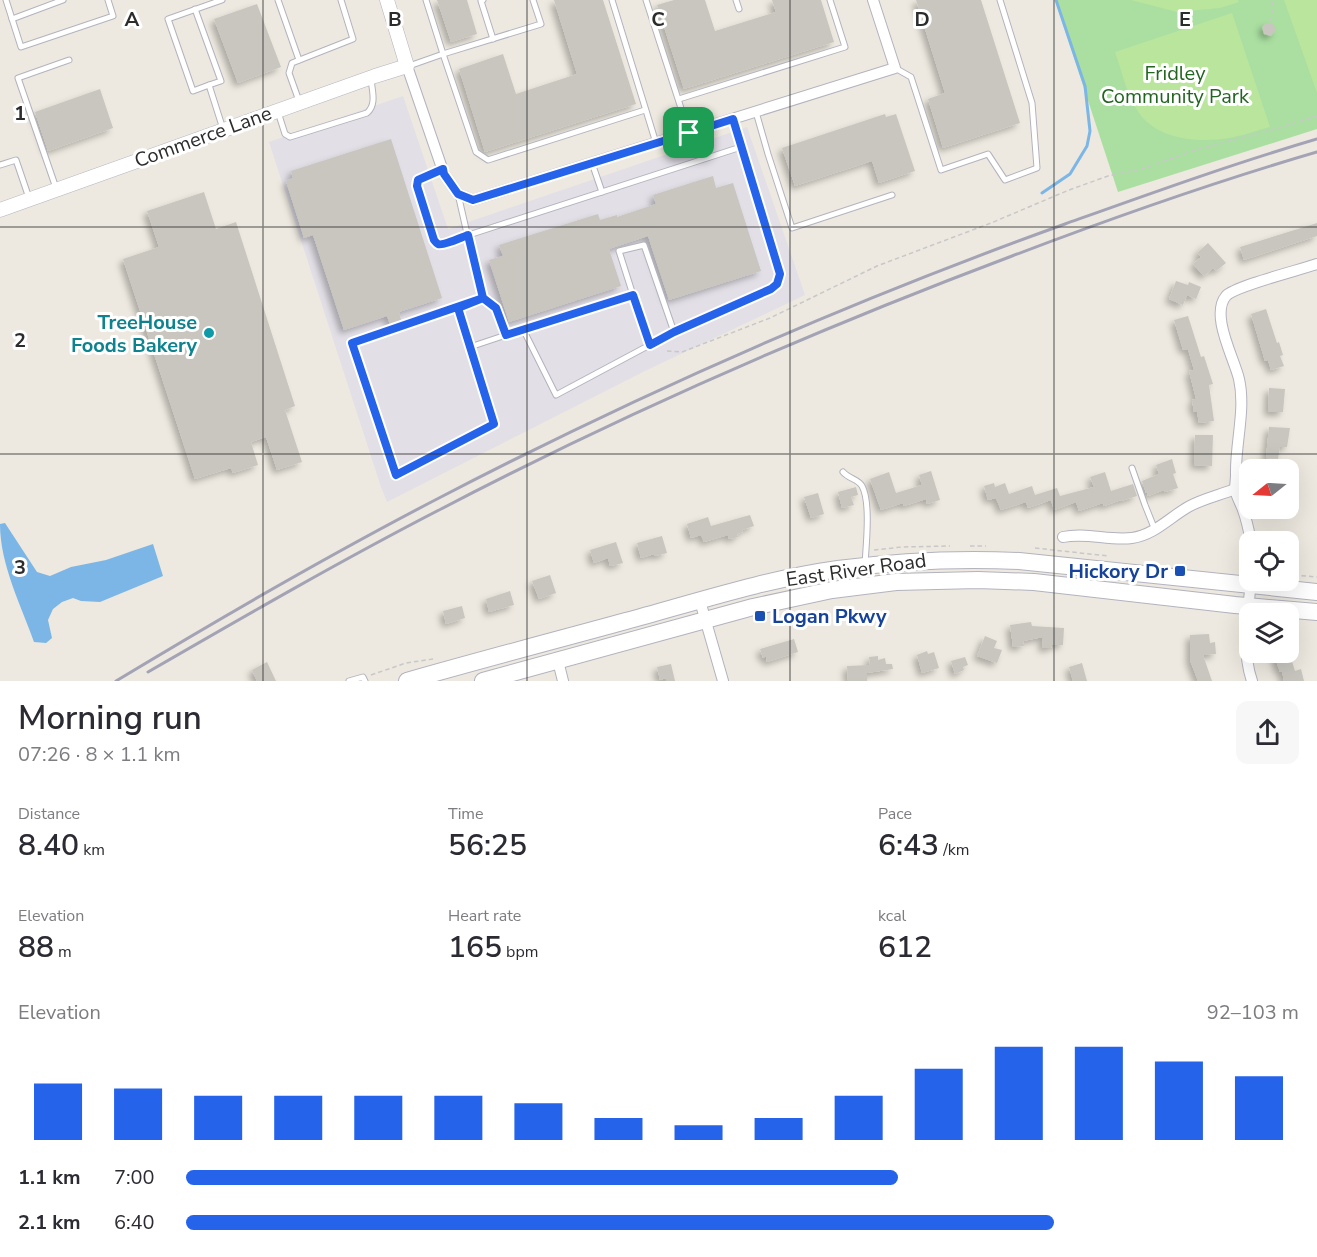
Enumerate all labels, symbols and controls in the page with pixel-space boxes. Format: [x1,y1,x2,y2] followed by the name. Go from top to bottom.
[125,6,140,33] text: A
[388,6,402,33] text: B
[651,6,665,33] text: C
[914,6,930,33] text: D
[1179,6,1191,33] text: E
[1101,60,1250,110] park label: Fridley Community Park
[14,100,26,127] text: 1
[131,100,275,174] street label: Commerce Lane
[663,107,714,158] pin
[672,116,705,149] icon: arrive
[71,309,197,359] place label: TreeHouse Foods Bakery
[202,326,216,340] marker: TreeHouse Foods Bakery
[14,327,26,354] text: 2
[1239,459,1299,519] north arrow
[1239,459,1299,663] map controls
[1239,531,1299,591] button: locate
[784,547,928,593] street label: East River Road
[14,554,26,581] text: 3
[1069,558,1168,585] place label: Hickory Dr
[1173,564,1187,578] marker: Hickory Dr
[772,603,887,630] place label: Logan Pkwy
[1239,603,1299,663] button: layers
[753,609,767,623] marker: Logan Pkwy
[18,696,202,741] text: Morning run
[1236,701,1299,764] button: share
[18,741,181,768] text: 07:26 · 8 × 1.1 km
[18,803,80,825] text: Distance
[448,803,484,825] text: Time
[878,803,912,825] text: Pace
[18,825,79,866] text: 8.40
[448,825,527,866] text: 56:25
[878,825,939,866] text: 6:43
[79,839,105,861] text: km
[939,839,969,861] text: /km
[18,905,84,927] text: Elevation
[448,905,521,927] text: Heart rate
[878,905,906,927] text: kcal
[18,927,54,968] text: 88
[448,927,502,968] text: 165
[878,927,932,968] text: 612
[54,941,72,963] text: m
[502,941,538,963] text: bpm
[18,999,101,1026] text: Elevation
[1207,999,1299,1026] text: 92–103 m
[18,1164,81,1191] text: 1.1 km
[114,1164,155,1191] text: 7:00
[18,1209,81,1236] text: 2.1 km
[114,1209,155,1236] text: 6:40

